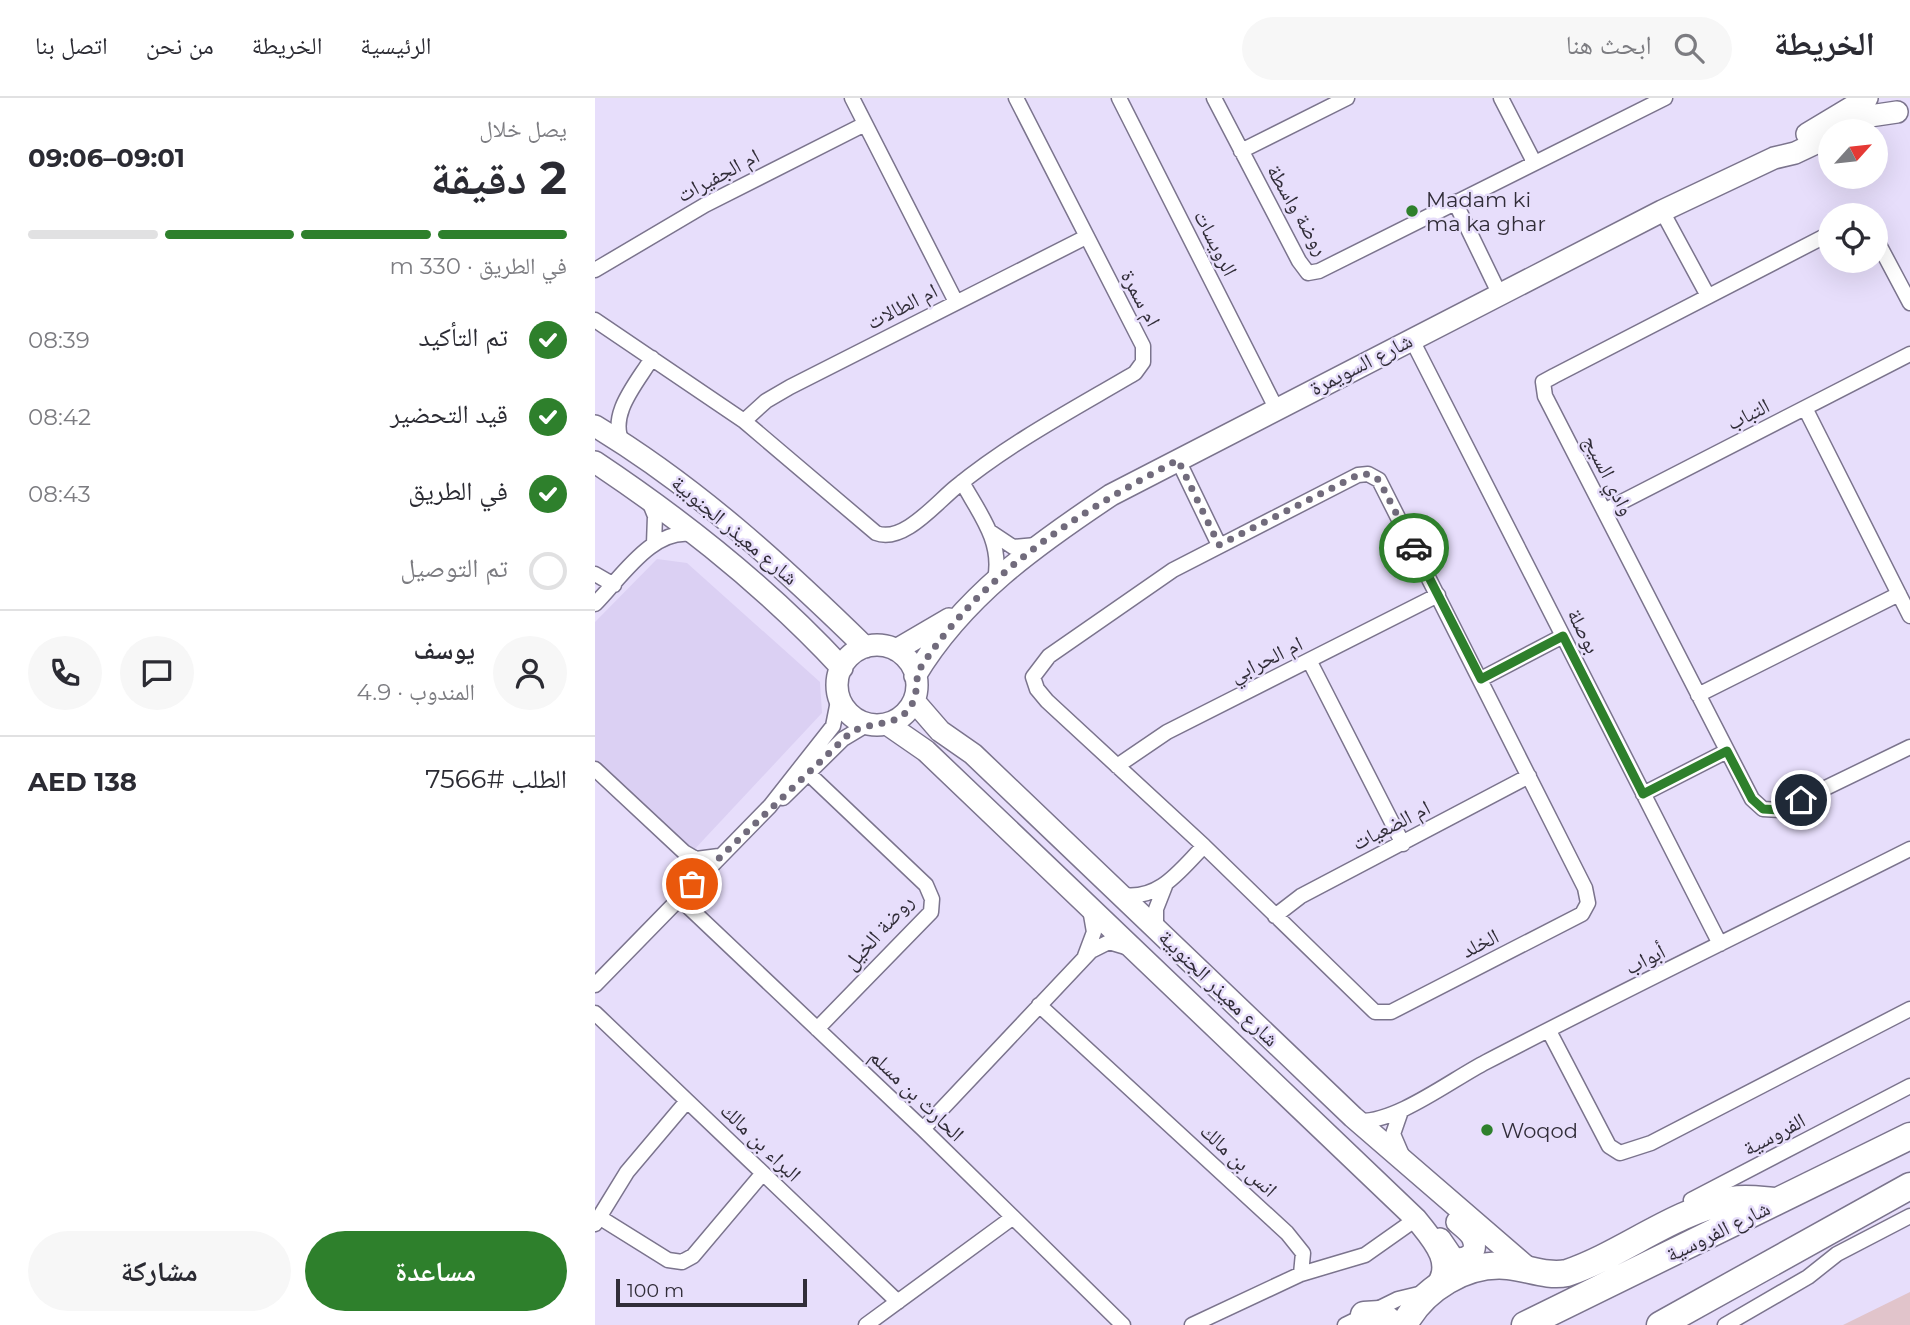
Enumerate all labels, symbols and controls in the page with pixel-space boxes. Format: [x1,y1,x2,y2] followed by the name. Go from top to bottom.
[1242,17,1732,80] search box
[1774,23,1875,63] text: الخريطة
[1566,29,1652,61] text: ابحث هنا
[1670,29,1708,67] icon: search
[35,31,108,60] text: اتصل بنا
[146,31,214,60] text: من نحن
[252,31,322,60] text: الخريطة
[360,31,431,60] text: الرئيسية
[479,115,567,143] text: يصل خلال
[1818,119,1888,189] north arrow
[1818,119,1888,273] map controls
[28,142,185,174] text: 09:01–09:06
[673,143,764,209] street label: ام الجفيرات
[430,149,567,206] text: 2 دقيقة
[1262,160,1334,260] street label: روضة واسطة
[1426,187,1546,236] place label: Madam ki ma ka ghar
[1404,203,1420,219] marker: Madam ki ma ka ghar
[1818,203,1888,273] button: locate
[1189,206,1243,280] street label: الرويسات
[389,252,567,280] text: في الطريق · 330 m
[1114,266,1166,331] street label: ام سمرة
[863,278,942,336] street label: ام الطالات
[418,321,508,353] text: تم التأكيد
[529,321,567,359] icon: check
[28,326,90,354] text: 08:39
[1306,328,1417,401] street label: شارع السويمرة
[1722,393,1774,435] street label: التباب
[390,398,508,430] text: قيد التحضير
[529,398,567,436] icon: check
[28,403,91,431] text: 08:42
[1574,431,1640,521] street label: وادي السيج
[666,470,803,591] street label: شارع معيذر الجنوبية
[408,475,508,507] text: في الطريق
[529,475,567,513] icon: check
[28,480,91,508] text: 08:43
[1379,513,1449,583] courier
[1395,529,1433,567] icon: car
[400,552,508,584] text: تم التوصيل
[1562,604,1606,658] street label: بوصلة
[1226,631,1308,691] street label: ام الحرابي
[414,634,475,666] text: يوسف
[28,636,102,710] button: phone
[120,636,194,710] button: chat
[493,636,567,710] button: person
[357,678,475,706] text: المندوب · 4.9
[425,763,567,795] text: الطلب #7566
[28,766,137,798] text: AED 138
[1771,770,1831,830] pin
[1782,781,1820,819] icon: home
[1348,795,1435,857] street label: ام الضعيات
[662,854,722,914] pin
[673,865,711,903] icon: bag
[838,889,919,976] street label: روضة الخيل
[1457,923,1503,963] street label: الخلد
[1153,924,1284,1052] street label: شارع معيذر الجنوبية
[1621,938,1669,980] street label: أبواب
[863,1044,970,1148] street label: الحارث بن مسلم
[715,1098,806,1187] street label: البراء بن مالك
[1739,1107,1809,1161] street label: الفروسية
[1195,1118,1283,1203] street label: انس بن مالك
[1501,1118,1578,1143] place label: Woqod
[1479,1122,1495,1138] marker: Woqod
[1662,1195,1774,1268] street label: شارع الفروسية
[28,1231,291,1311] button: مشاركة
[305,1231,567,1311] button: مساعدة
[616,1276,807,1308] scale bar
[627,1279,684,1302] text: 100 m

